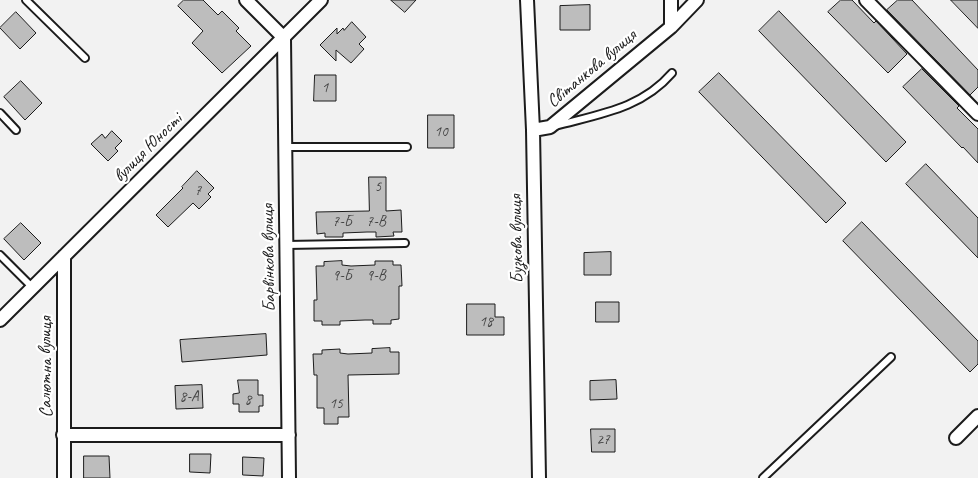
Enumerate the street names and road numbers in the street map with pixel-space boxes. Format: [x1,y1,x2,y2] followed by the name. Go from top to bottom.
[543,25,641,113] street label: Світанкова вулиця
[109,109,187,187] street label: вулиця Юності
[505,195,529,283] street label: Бузкова вулиця
[257,204,281,312] street label: Барвінкова вулиця
[35,317,57,417] street label: Салютна вулиця

